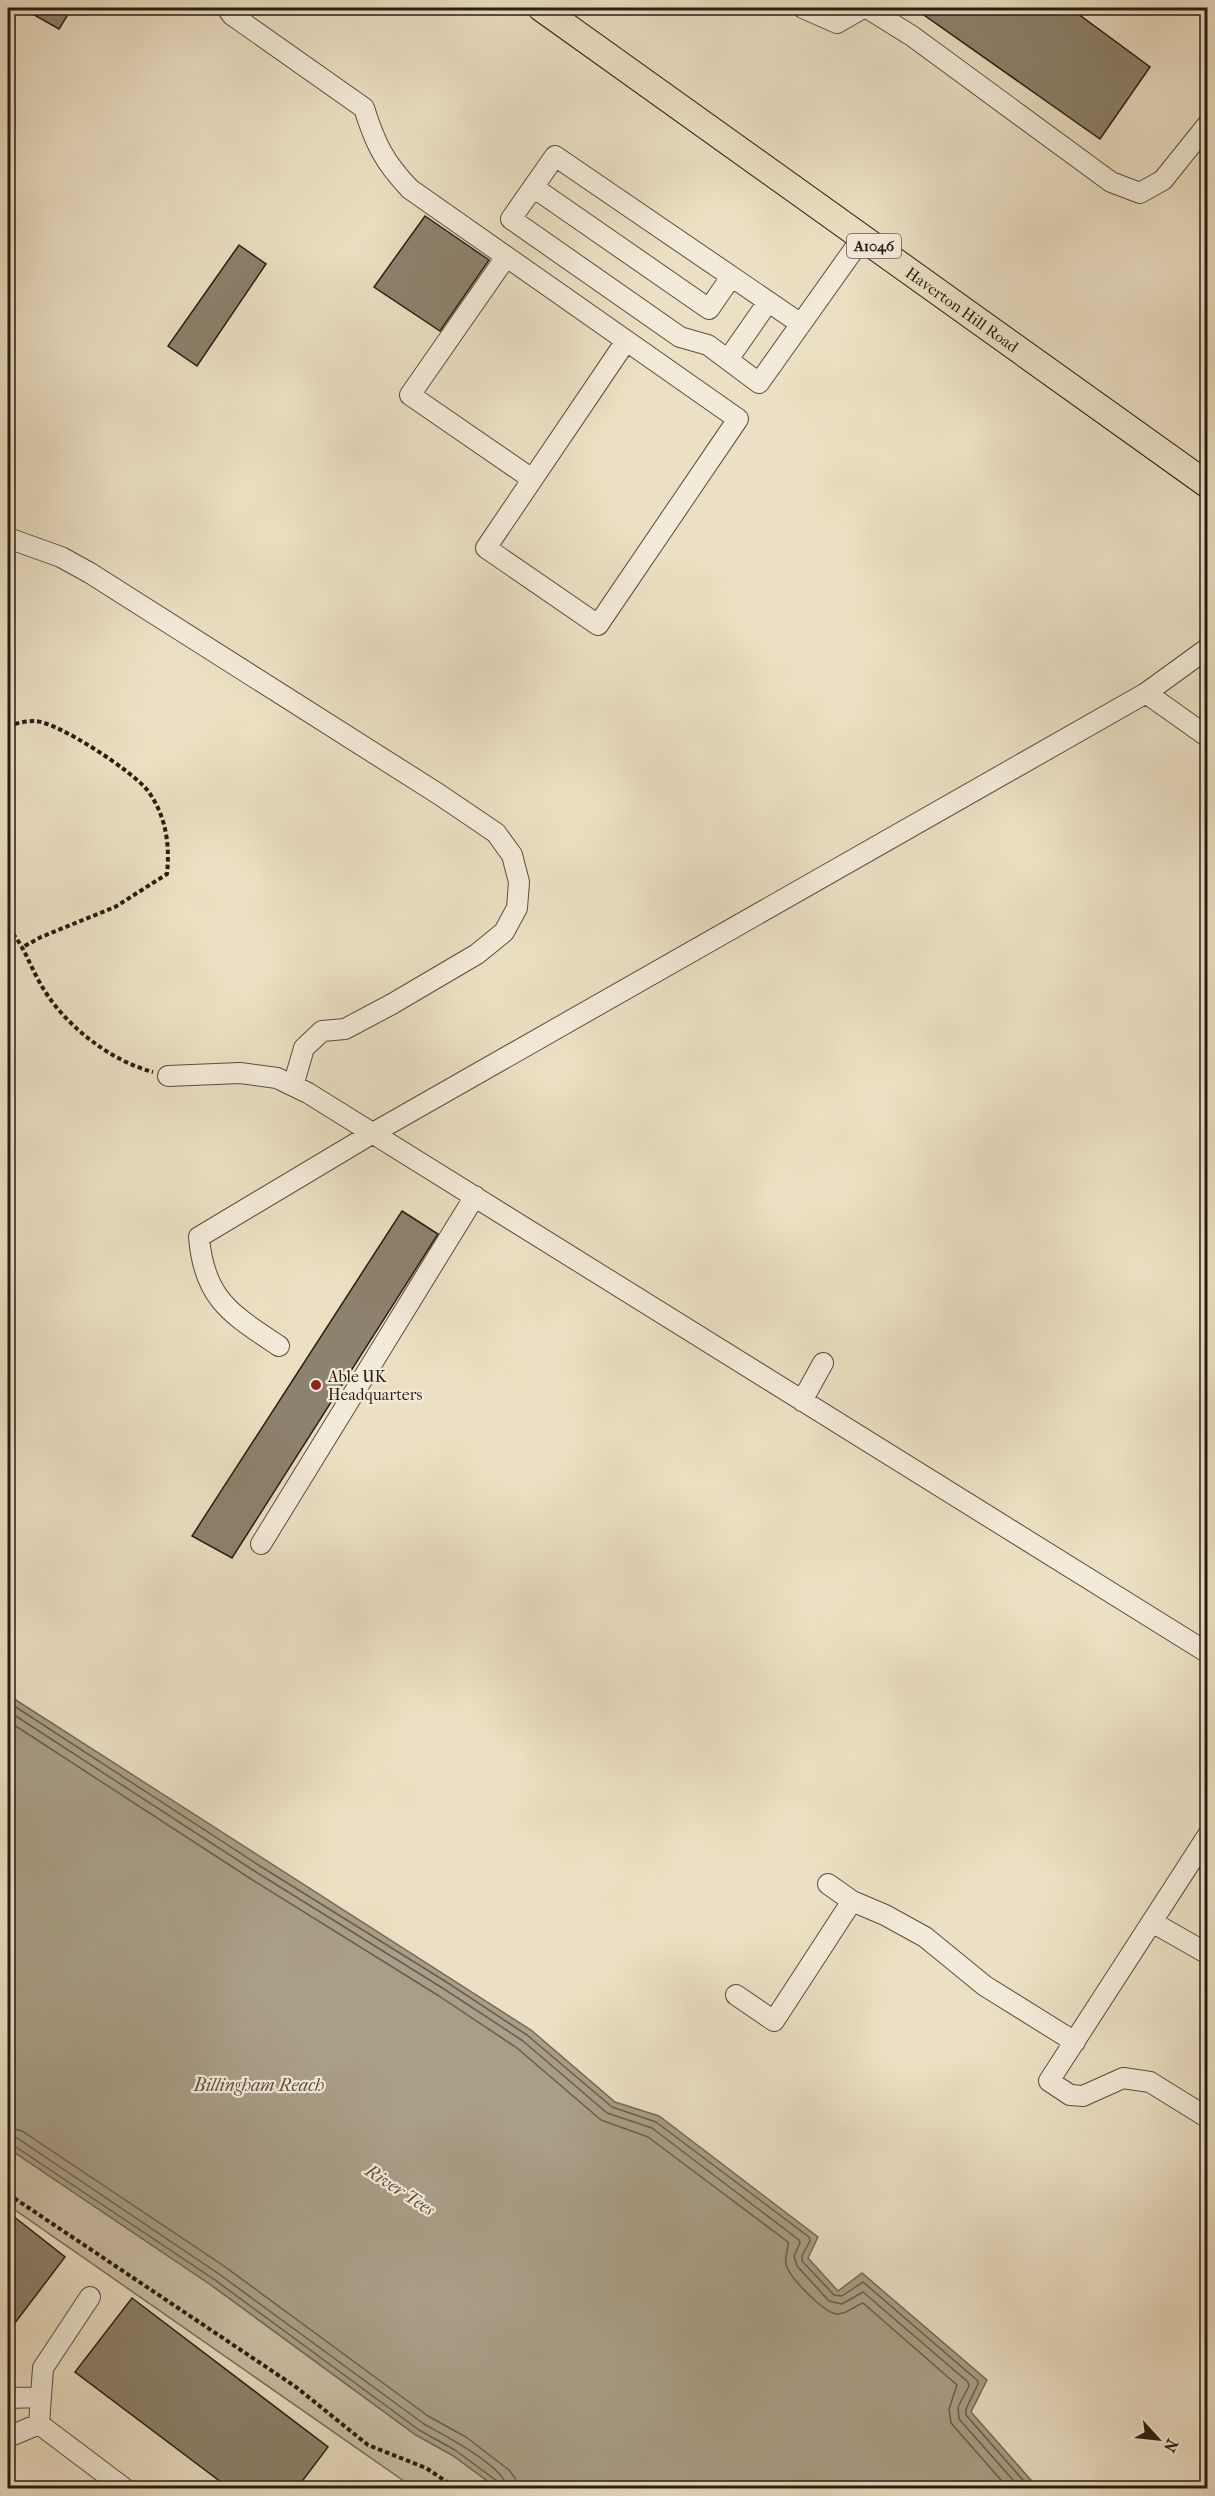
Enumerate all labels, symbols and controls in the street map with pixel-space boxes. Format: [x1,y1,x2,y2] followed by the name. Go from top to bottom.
[847,234,901,258] road number: A1046
[902,263,1022,357] street label: Haverton Hill Road
[327,1367,423,1404] place label: Able UK Headquarters
[309,1378,323,1392] marker: Able UK Headquarters
[193,2075,324,2096] water label: Billingham Reach
[360,2160,439,2221] water label: River Tees
[1128,2409,1188,2469] north arrow
[1159,2436,1182,2456] text: N

